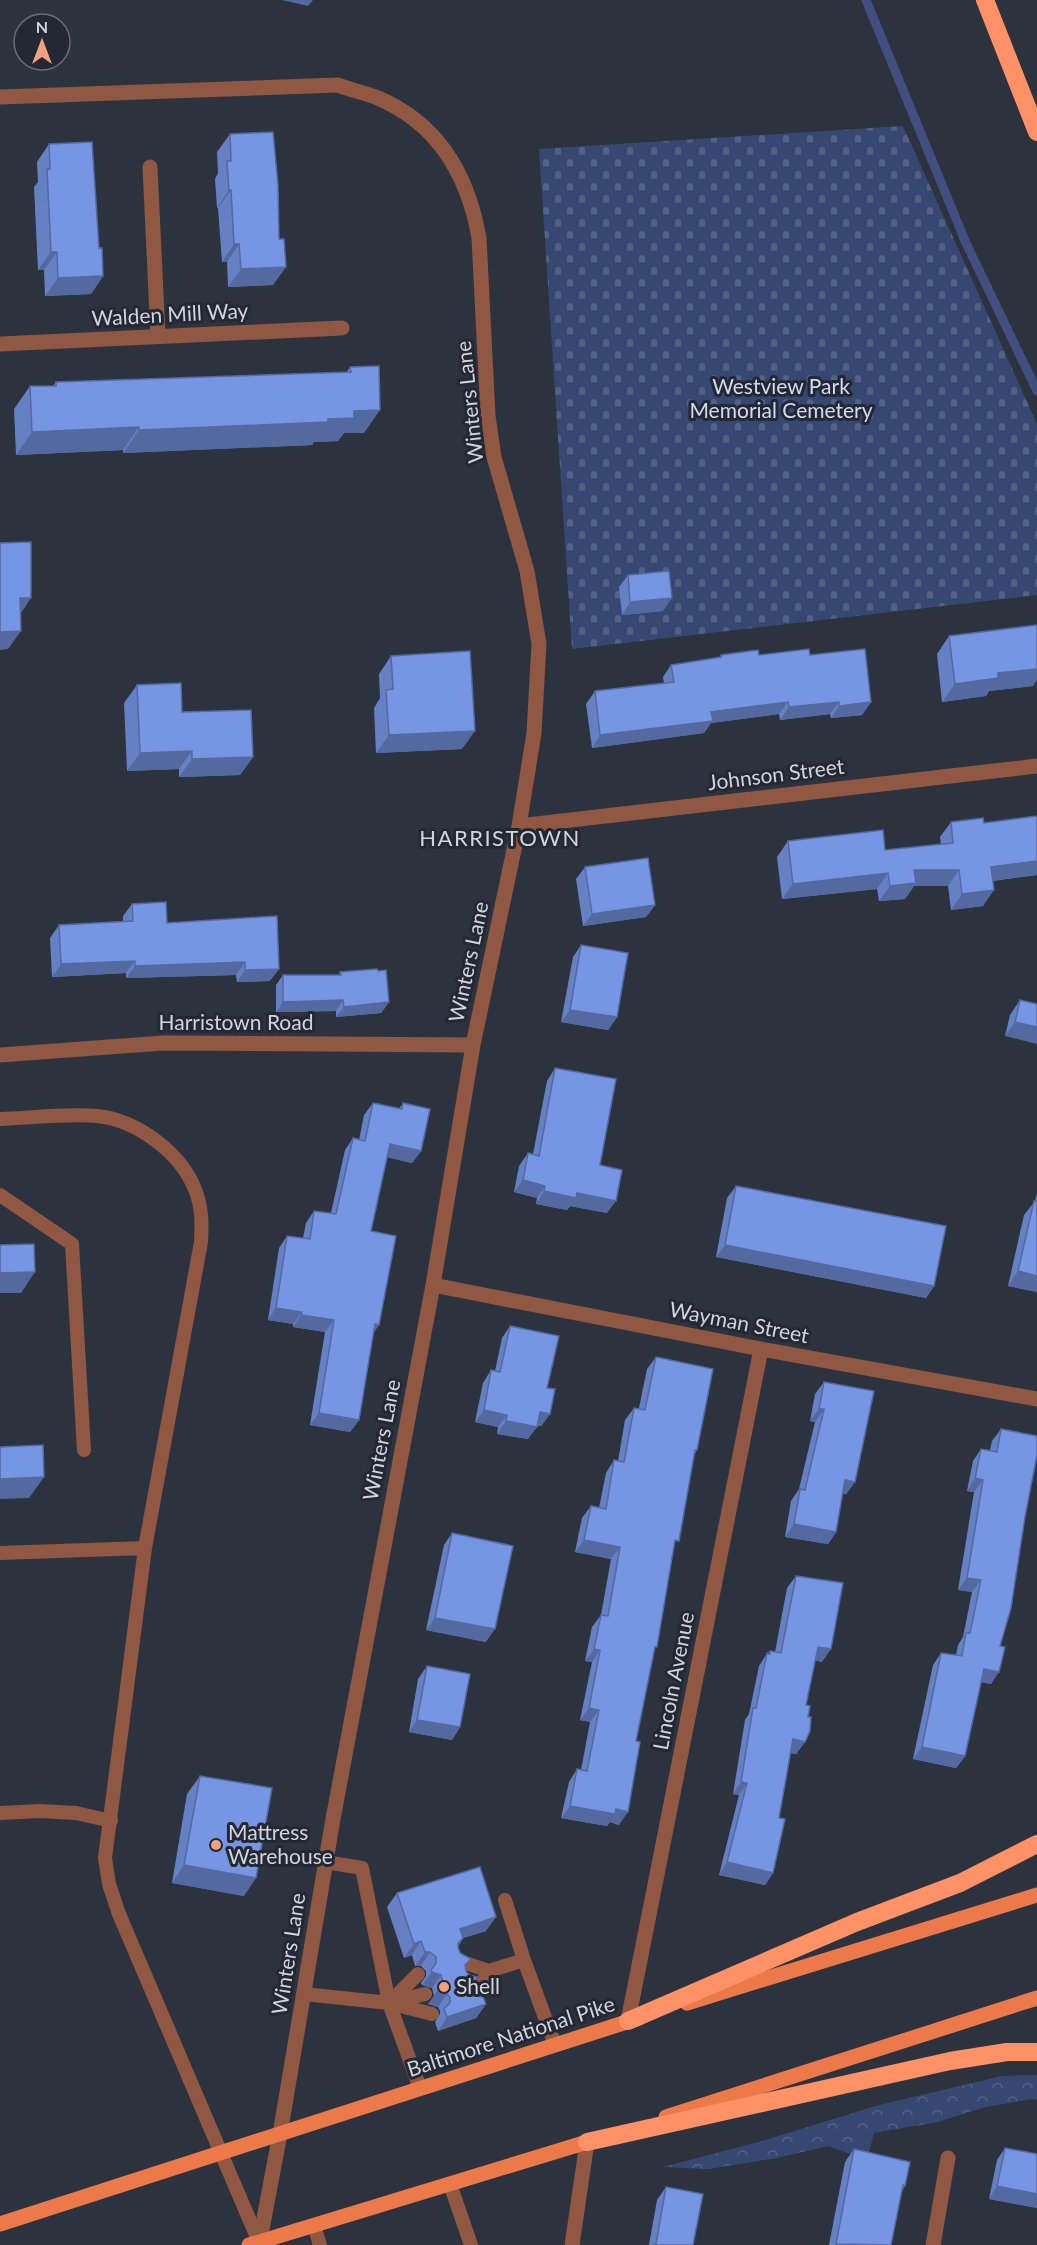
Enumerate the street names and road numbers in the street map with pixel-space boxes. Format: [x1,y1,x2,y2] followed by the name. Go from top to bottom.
[91,297,249,330] street label: Walden Mill Way
[450,340,487,465] street label: Winters Lane
[706,753,846,794] street label: Johnson Street
[443,899,493,1024] street label: Winters Lane
[159,1009,313,1034] street label: Harristown Road
[667,1296,812,1347] street label: Wayman Street
[357,1377,405,1502] street label: Winters Lane
[647,1610,698,1752] street label: Lincoln Avenue
[266,1891,309,2016] street label: Winters Lane
[404,1990,617,2081] street label: Baltimore National Pike

